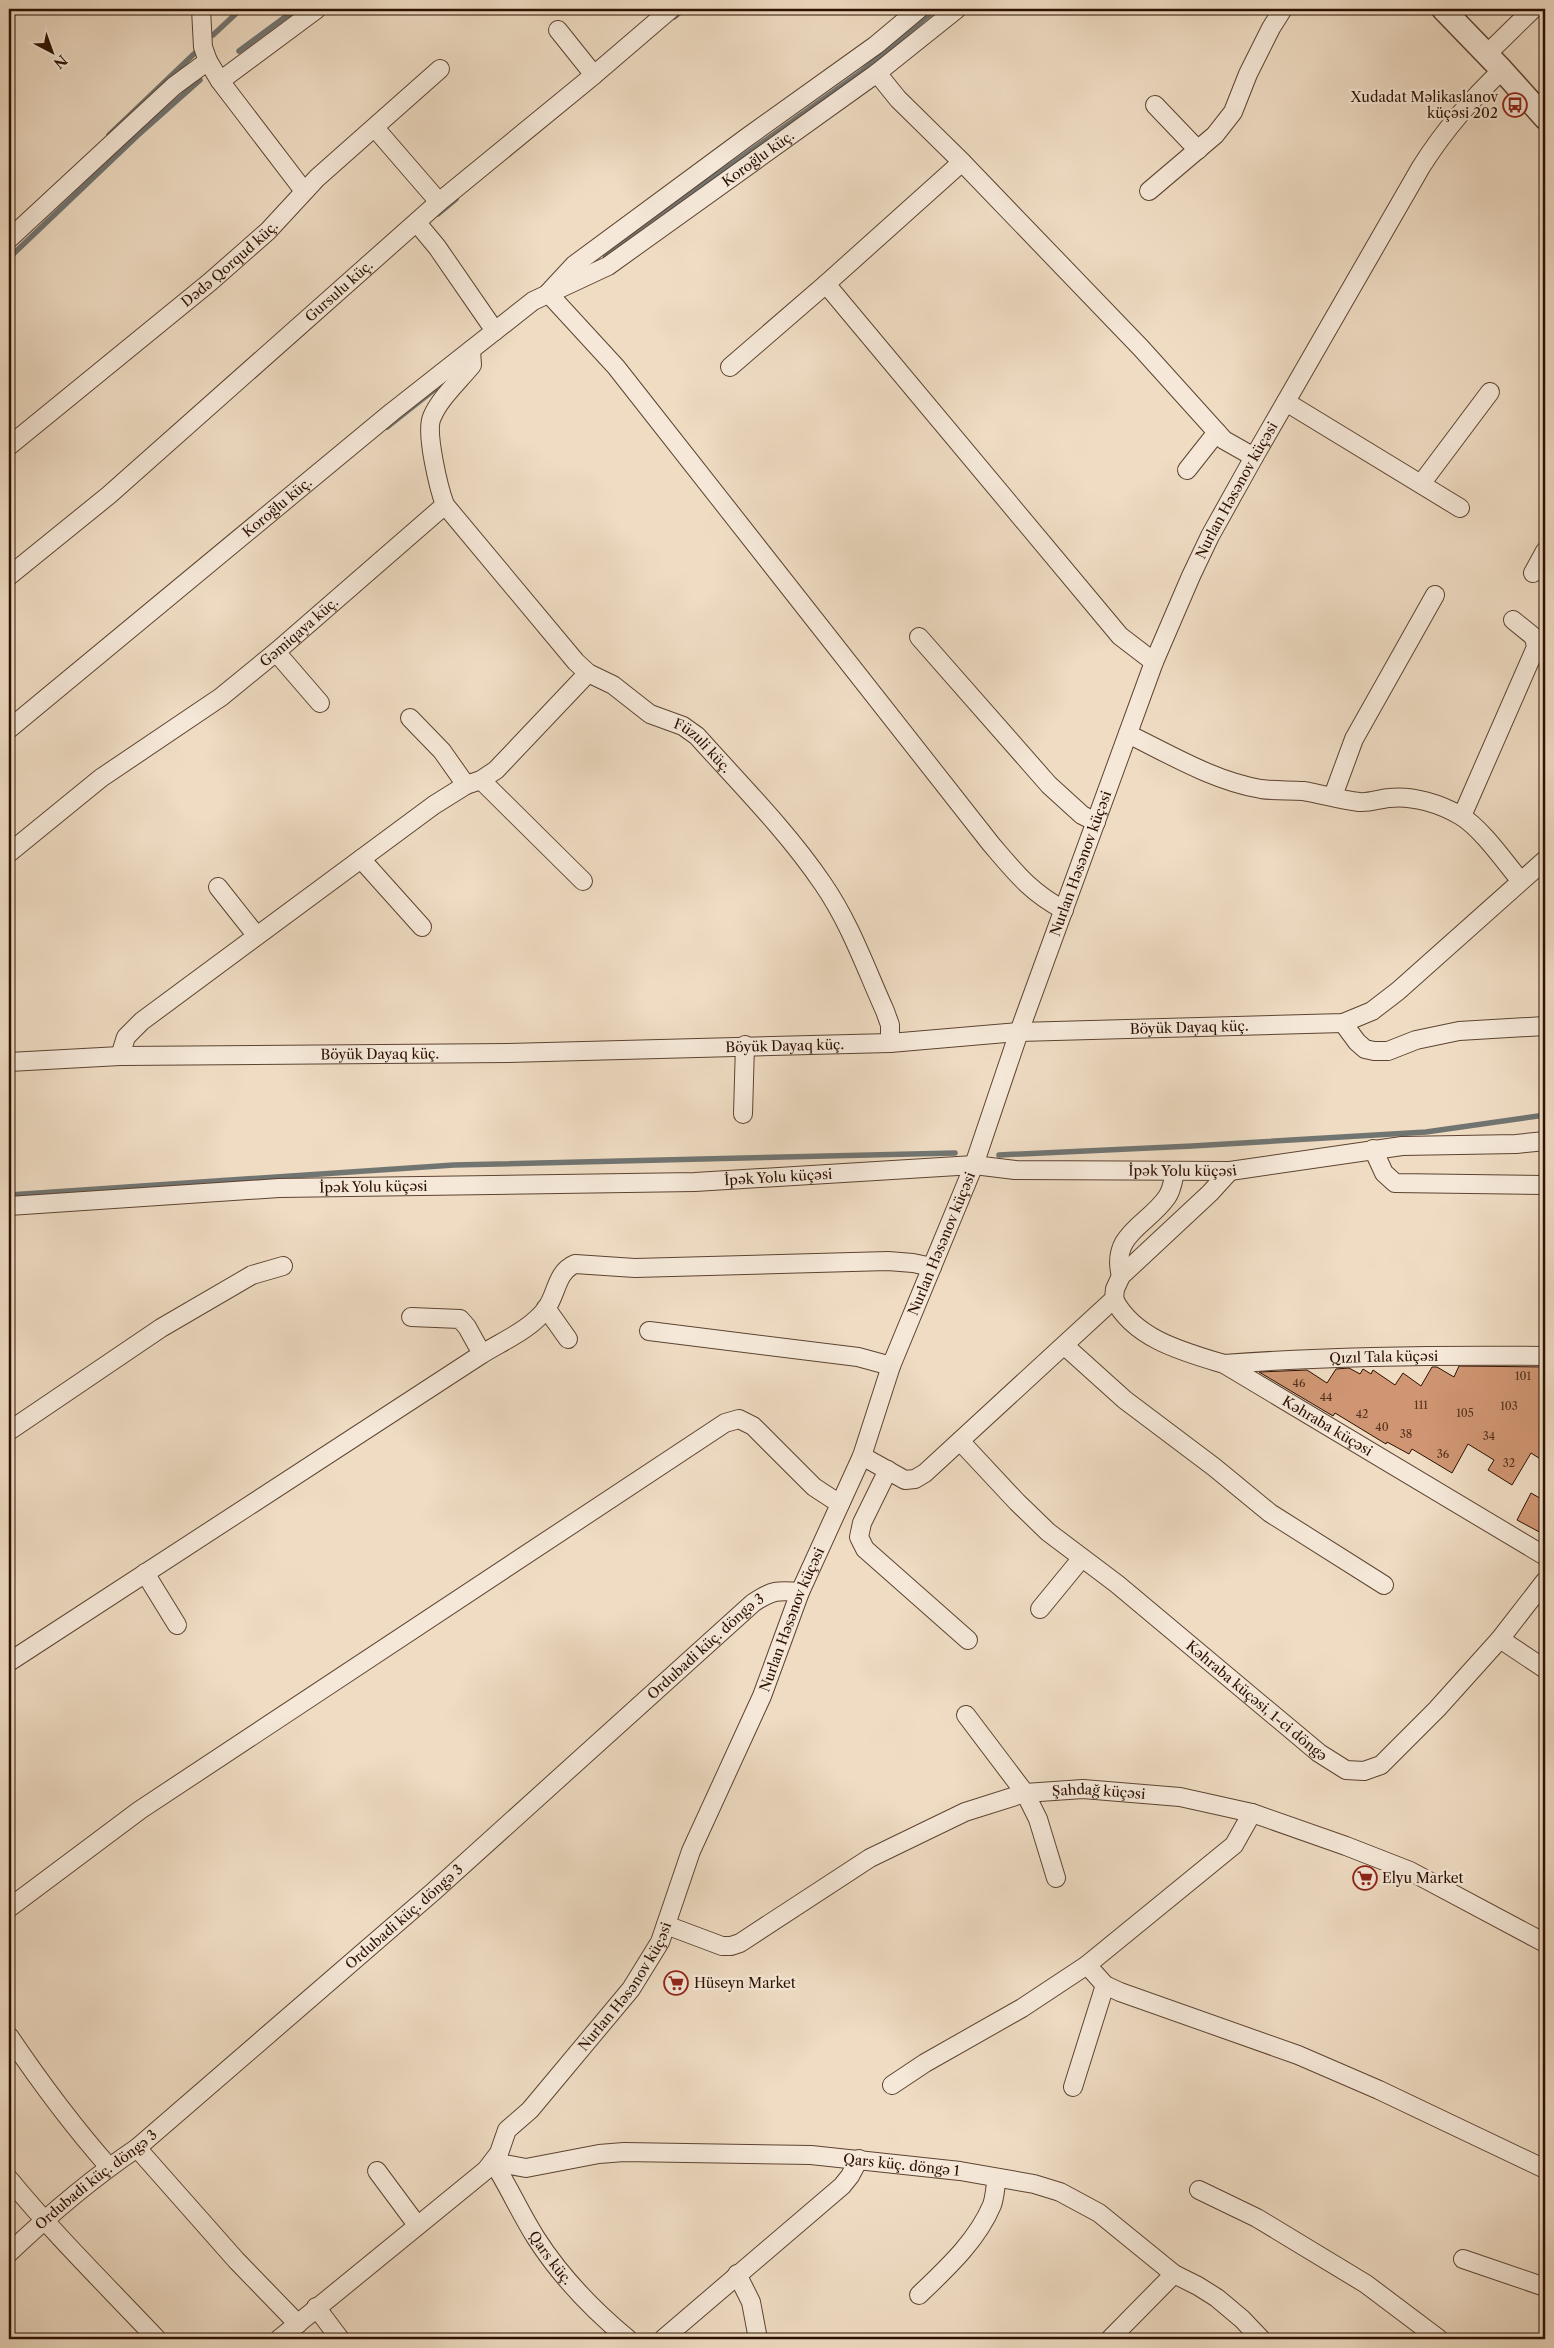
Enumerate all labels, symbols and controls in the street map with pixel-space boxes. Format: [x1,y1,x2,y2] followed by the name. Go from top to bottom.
[28,28,78,78] north arrow
[50,51,71,73] text: N
[1349,88,1498,122] place label: Xudadat Məlikaslanov küçəsi 202
[1502,92,1528,118] bus stop icon: Xudadat Məlikaslanov küçəsi 202
[718,126,798,190] street label: Koroğlu küç.
[178,217,282,311] street label: Dədə Qorqud küç.
[301,256,376,326] street label: Gursulu küç.
[1192,419,1281,562] street label: Nurlan Həsənov küçəsi
[239,473,315,541] street label: Koroğlu küç.
[256,593,342,671] street label: Gəmiqaya küç.
[671,714,735,777] street label: Füzuli küç.
[1046,788,1115,939] street label: Nurlan Həsənov küçəsi
[1130,1017,1249,1038] street label: Böyük Dayaq küç.
[725,1035,844,1056] street label: Böyük Dayaq küç.
[320,1045,439,1063] street label: Böyük Dayaq küç.
[1128,1161,1238,1180] street label: İpək Yolu küçəsi
[724,1165,833,1189] street label: İpək Yolu küçəsi
[904,1169,979,1318] street label: Nurlan Həsənov küçəsi
[319,1177,428,1196] street label: İpək Yolu küçəsi
[1329,1347,1438,1367] street label: Qızıl Tala küçəsi
[1515,1369,1531,1383] house number: 101
[1293,1376,1306,1390] house number: 46
[1320,1390,1332,1404] house number: 44
[1279,1392,1376,1460] street label: Kəhraba küçəsi
[1414,1398,1428,1412] house number: 111
[1500,1399,1518,1413] house number: 103
[1456,1406,1474,1420] house number: 105
[1356,1407,1368,1421] house number: 42
[1375,1420,1389,1434] house number: 40
[1400,1427,1412,1441] house number: 38
[1483,1429,1495,1443] house number: 34
[1437,1447,1450,1461] house number: 36
[1503,1456,1515,1470] house number: 32
[755,1544,828,1694] street label: Nurlan Həsənov küçəsi
[643,1589,767,1703] street label: Ordubadi küç. döngə 3
[1182,1637,1331,1765] street label: Kəhraba küçəsi, 1-ci döngə
[1051,1780,1146,1803] street label: Şahdağ küçəsi
[341,1860,467,1973] street label: Ordubadi küç. döngə 3
[1352,1865,1378,1891] supermarket icon: Elyu Market
[1382,1869,1464,1887] place label: Elyu Market
[574,1920,675,2055] street label: Nurlan Həsənov küçəsi
[663,1970,689,1996] supermarket icon: Hüseyn Market
[694,1974,796,1992] place label: Hüseyn Market
[31,2126,161,2234] street label: Ordubadi küç. döngə 3
[842,2150,961,2180] street label: Qars küç. döngə 1
[525,2228,576,2289] street label: Qars küç.

